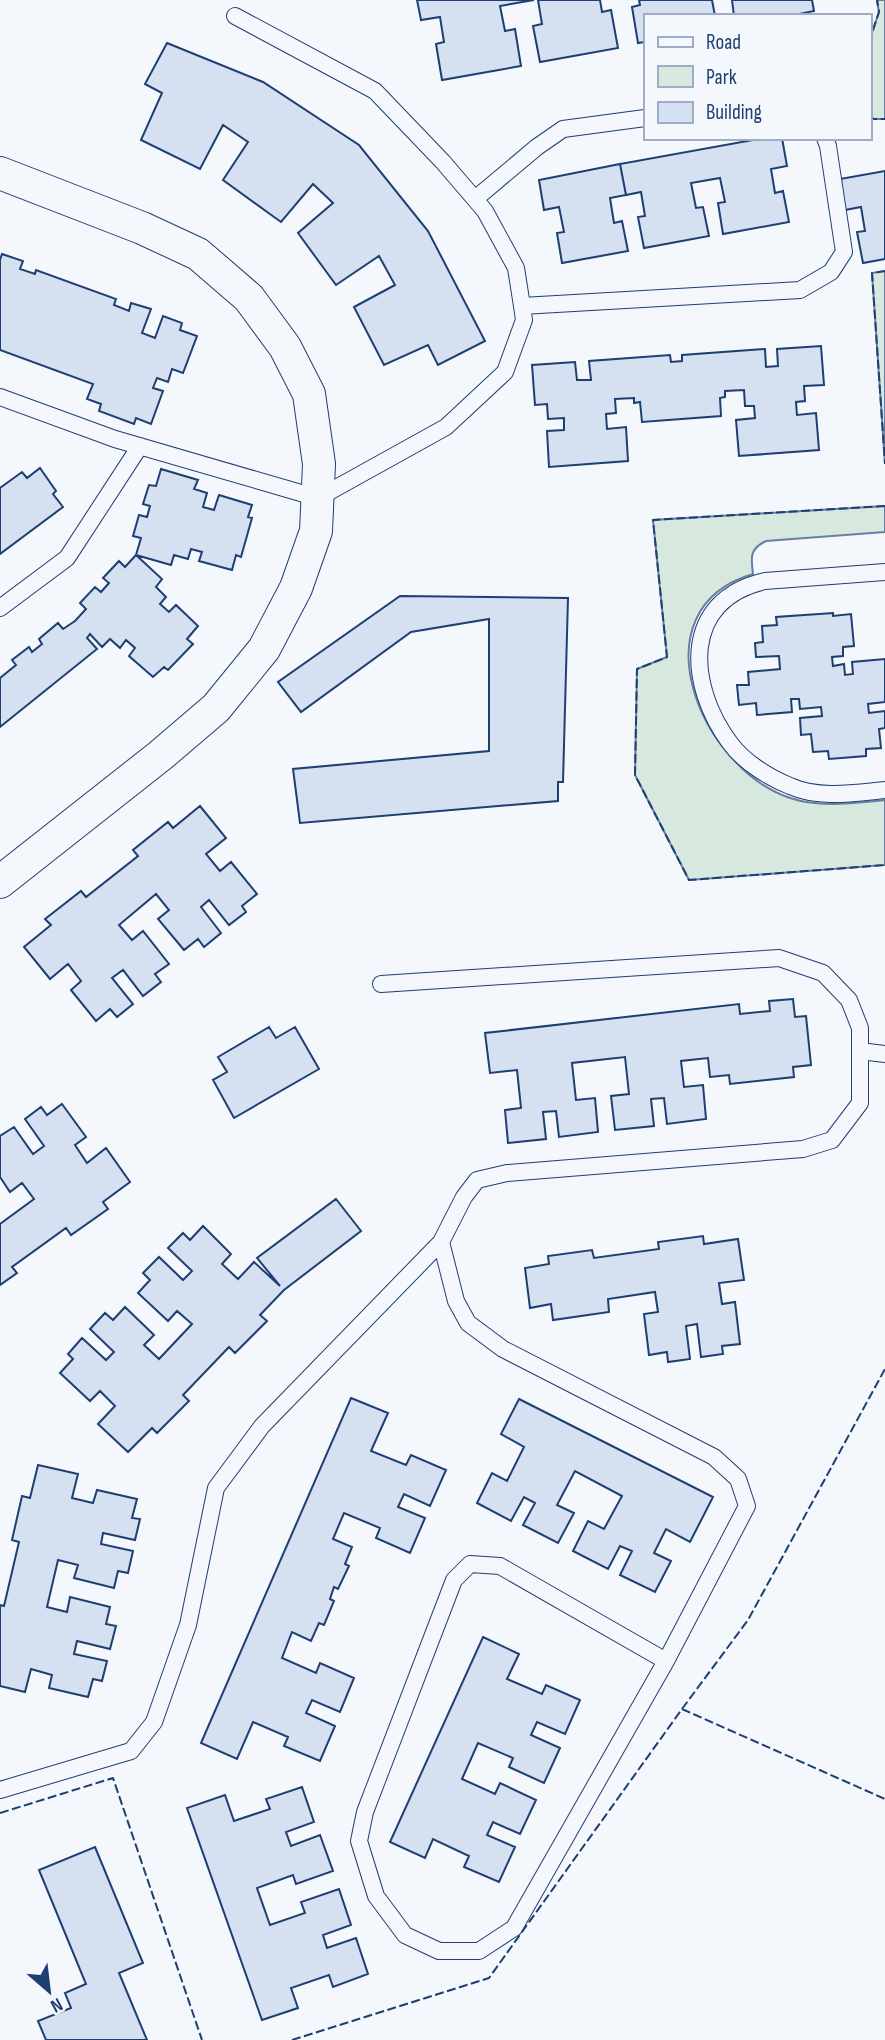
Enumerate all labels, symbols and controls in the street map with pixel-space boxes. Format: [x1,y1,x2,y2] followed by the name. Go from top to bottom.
[644,14,871,140] legend
[706,30,741,55] text: Road
[706,65,737,90] text: Park
[706,100,762,125] text: Building
[14,1956,84,2026] north arrow
[46,1992,66,2017] text: N

